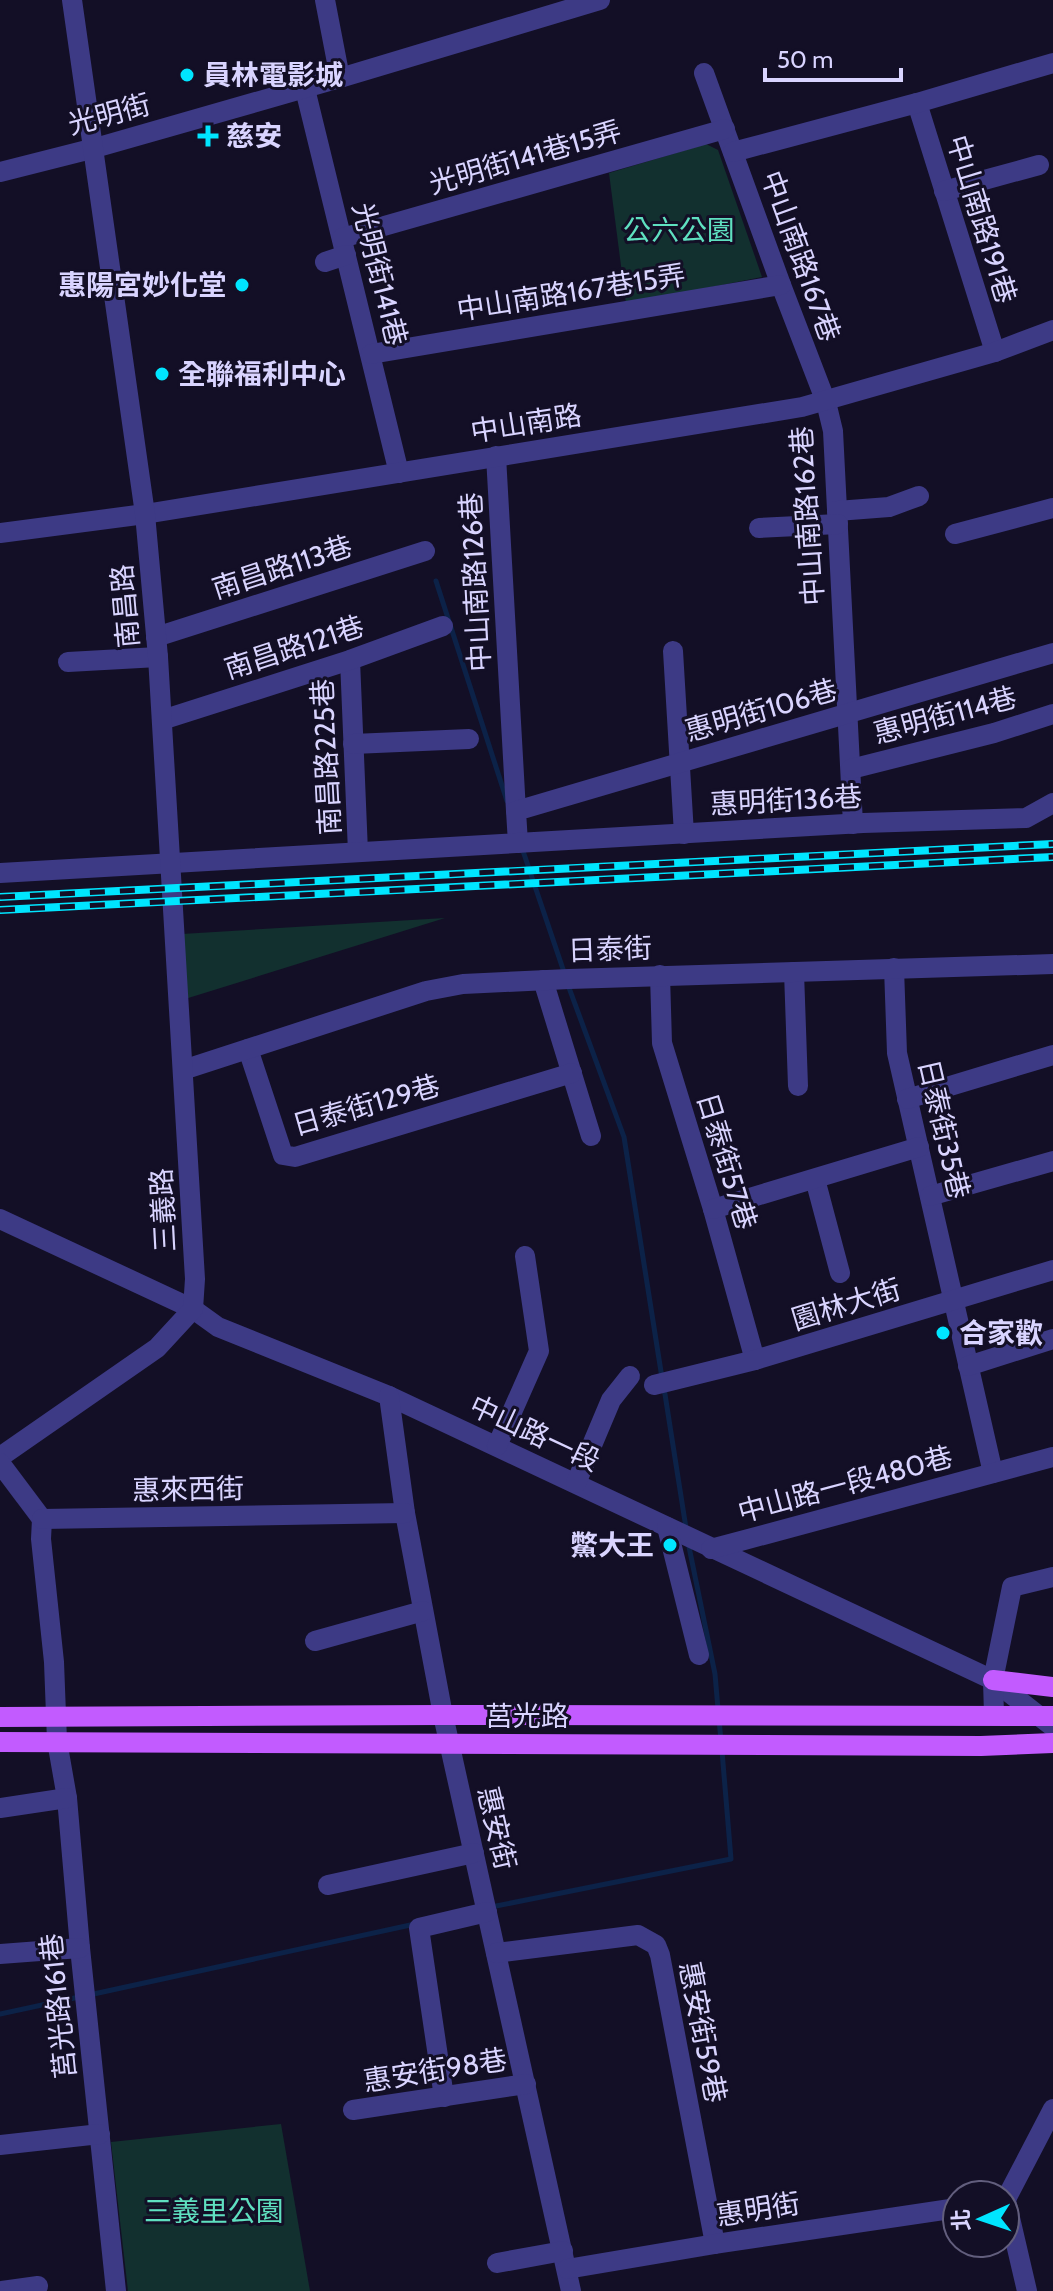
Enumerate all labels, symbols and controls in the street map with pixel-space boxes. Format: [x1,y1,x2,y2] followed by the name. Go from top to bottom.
[765,32,901,82] scale bar
[777,45,833,74] text: 50 m
[203,58,343,92] place label: 員林電影城
[178,66,196,84] marker: 員林電影城
[64,87,154,141] street label: 光明街
[425,113,625,201] street label: 光明街141巷15弄
[226,119,282,153] place label: 慈安
[197,125,219,147] marker: 慈安
[940,131,1024,307] street label: 中山南路191巷
[754,166,848,346] street label: 中山南路167巷
[346,199,414,349] street label: 光明街141巷
[623,213,735,247] park label: 公六公園
[454,257,688,327] street label: 中山南路167巷15弄
[58,268,226,302] place label: 惠陽宮妙化堂
[233,276,251,294] marker: 惠陽宮妙化堂
[178,357,346,391] place label: 全聯福利中心
[153,365,171,383] marker: 全聯福利中心
[468,397,584,449] street label: 中山南路
[784,425,830,607] street label: 中山南路162巷
[453,491,497,673] street label: 中山南路126巷
[208,528,356,606] street label: 南昌路113巷
[104,563,146,649] street label: 南昌路
[220,608,368,686] street label: 南昌路121巷
[681,672,841,748] street label: 惠明街106巷
[305,678,347,836] street label: 南昌路225巷
[870,680,1020,750] street label: 惠明街114巷
[709,779,863,821] street label: 惠明街136巷
[567,931,653,967] street label: 日泰街
[911,1056,977,1202] street label: 日泰街35巷
[288,1068,444,1142] street label: 日泰街129巷
[690,1088,764,1234] street label: 日泰街57巷
[144,1167,182,1253] street label: 三義路
[787,1271,905,1337] street label: 園林大街
[959,1316,1043,1350] place label: 合家歡
[934,1324,952,1342] marker: 合家歡
[464,1388,606,1478] street label: 中山路一段
[734,1439,956,1529] street label: 中山路一段480巷
[132,1471,244,1507] street label: 惠來西街
[570,1528,654,1562] place label: 鱉大王
[661,1536,679,1554] marker: 鱉大王
[485,1699,569,1733] street label: 莒光路
[471,1783,523,1873] street label: 惠安街
[33,1932,83,2080] street label: 莒光路161巷
[673,1959,733,2105] street label: 惠安街59巷
[361,2042,509,2098] street label: 惠安街98巷
[941,2179,1021,2259] north arrow
[714,2186,802,2232] street label: 惠明街
[144,2194,284,2228] park label: 三義里公園
[947,2208,976,2232] text: 北

